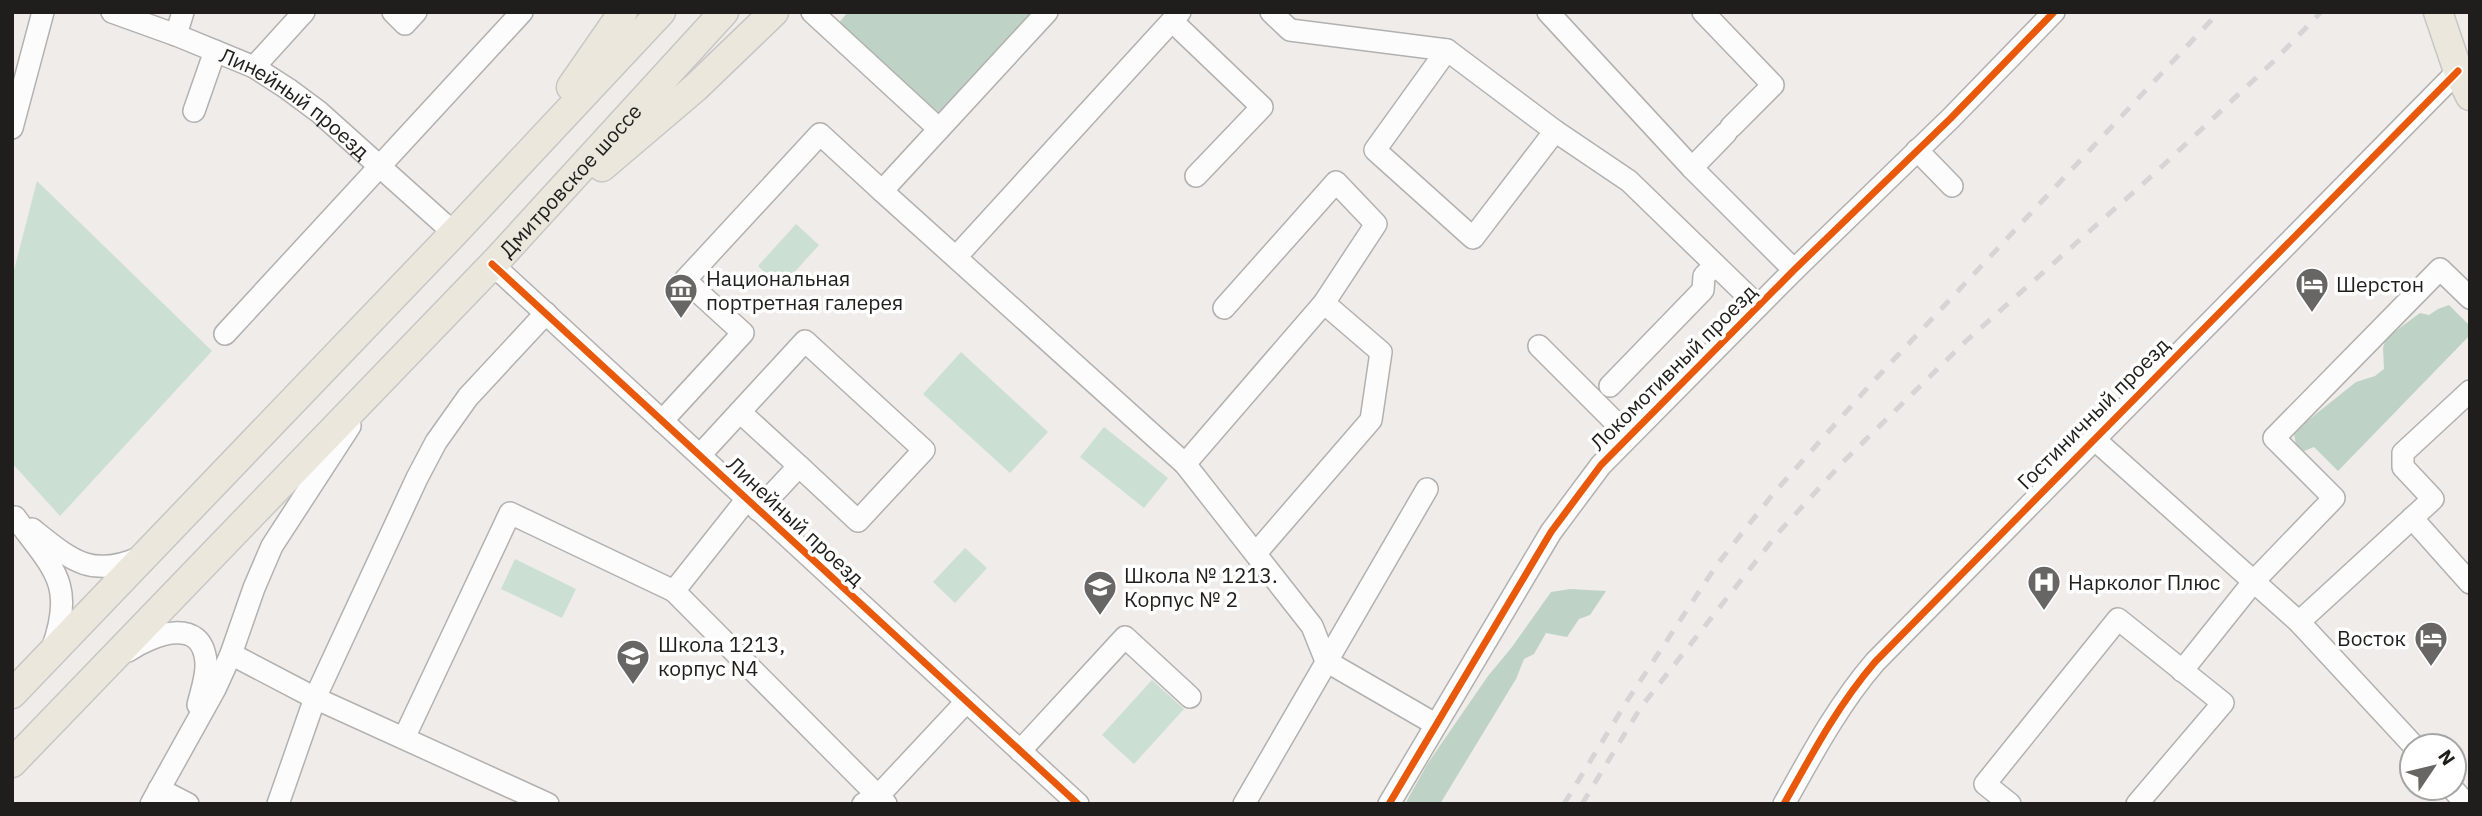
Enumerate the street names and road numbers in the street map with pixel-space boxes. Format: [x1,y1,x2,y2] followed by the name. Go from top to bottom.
[216,41,376,165] street label: Линейный проезд
[493,97,648,263] street label: Дмитровское шоссе
[1584,278,1762,456] street label: Локомотивный проезд
[2011,331,2175,495] street label: Гостиничный проезд
[721,450,871,592] street label: Линейный проезд

